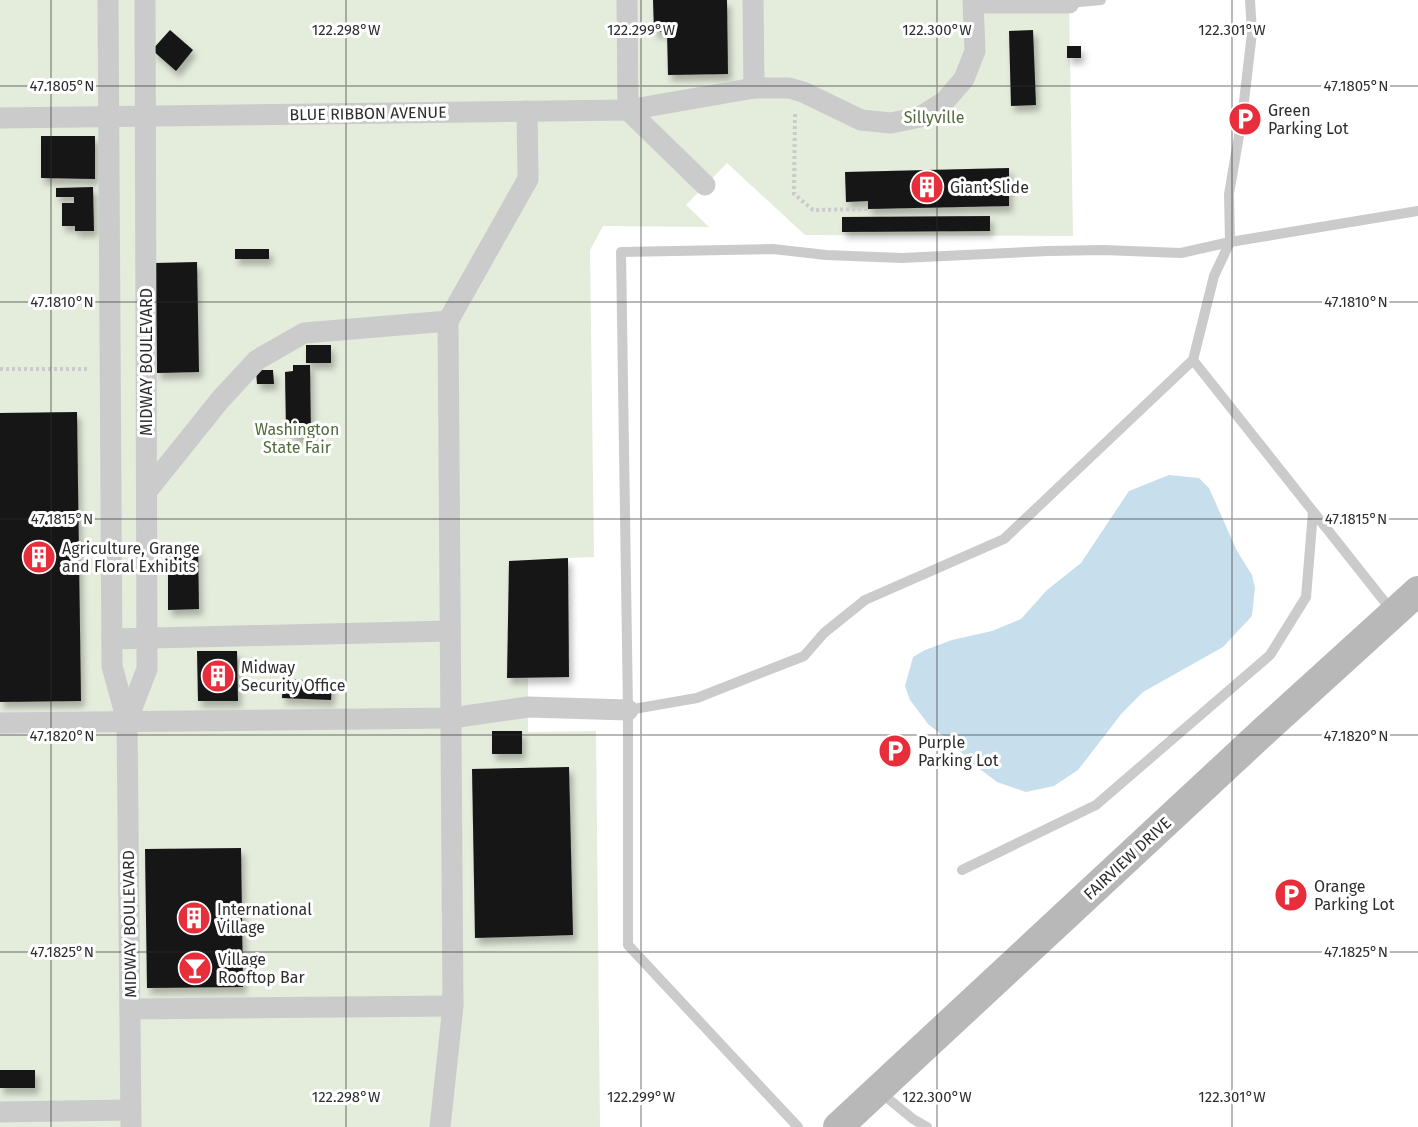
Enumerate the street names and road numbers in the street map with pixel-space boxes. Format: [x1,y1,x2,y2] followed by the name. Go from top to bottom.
[289,103,447,124] street label: BLUE RIBBON AVENUE
[137,288,156,436] street label: MIDWAY BOULEVARD
[1080,813,1175,904] street label: FAIRVIEW DRIVE
[119,850,140,998] street label: MIDWAY BOULEVARD

